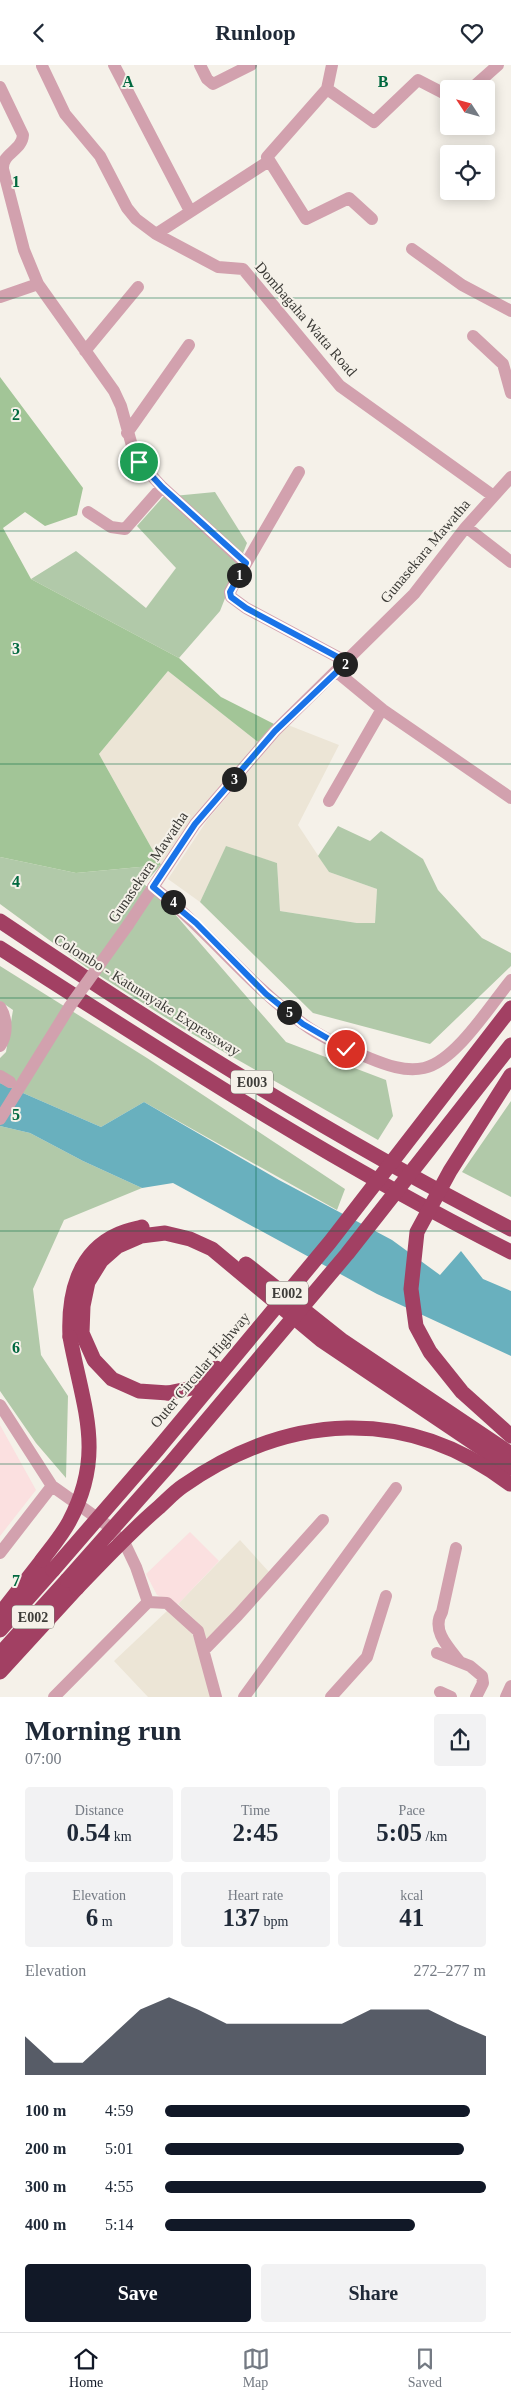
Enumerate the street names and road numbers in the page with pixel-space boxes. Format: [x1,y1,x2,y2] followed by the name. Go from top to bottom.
[252,259,360,380] street label: Dombagaha Watta Road
[377,496,473,606] street label: Gunasekara Mawatha
[105,808,191,926] street label: Gunasekara Mawatha
[51,931,243,1059] street label: Colombo - Katunayake Expressway
[231,1071,273,1093] road number: E003
[266,1281,308,1305] road number: E002
[147,1309,253,1431] street label: Outer Circular Highway
[12,1605,54,1629] road number: E002

